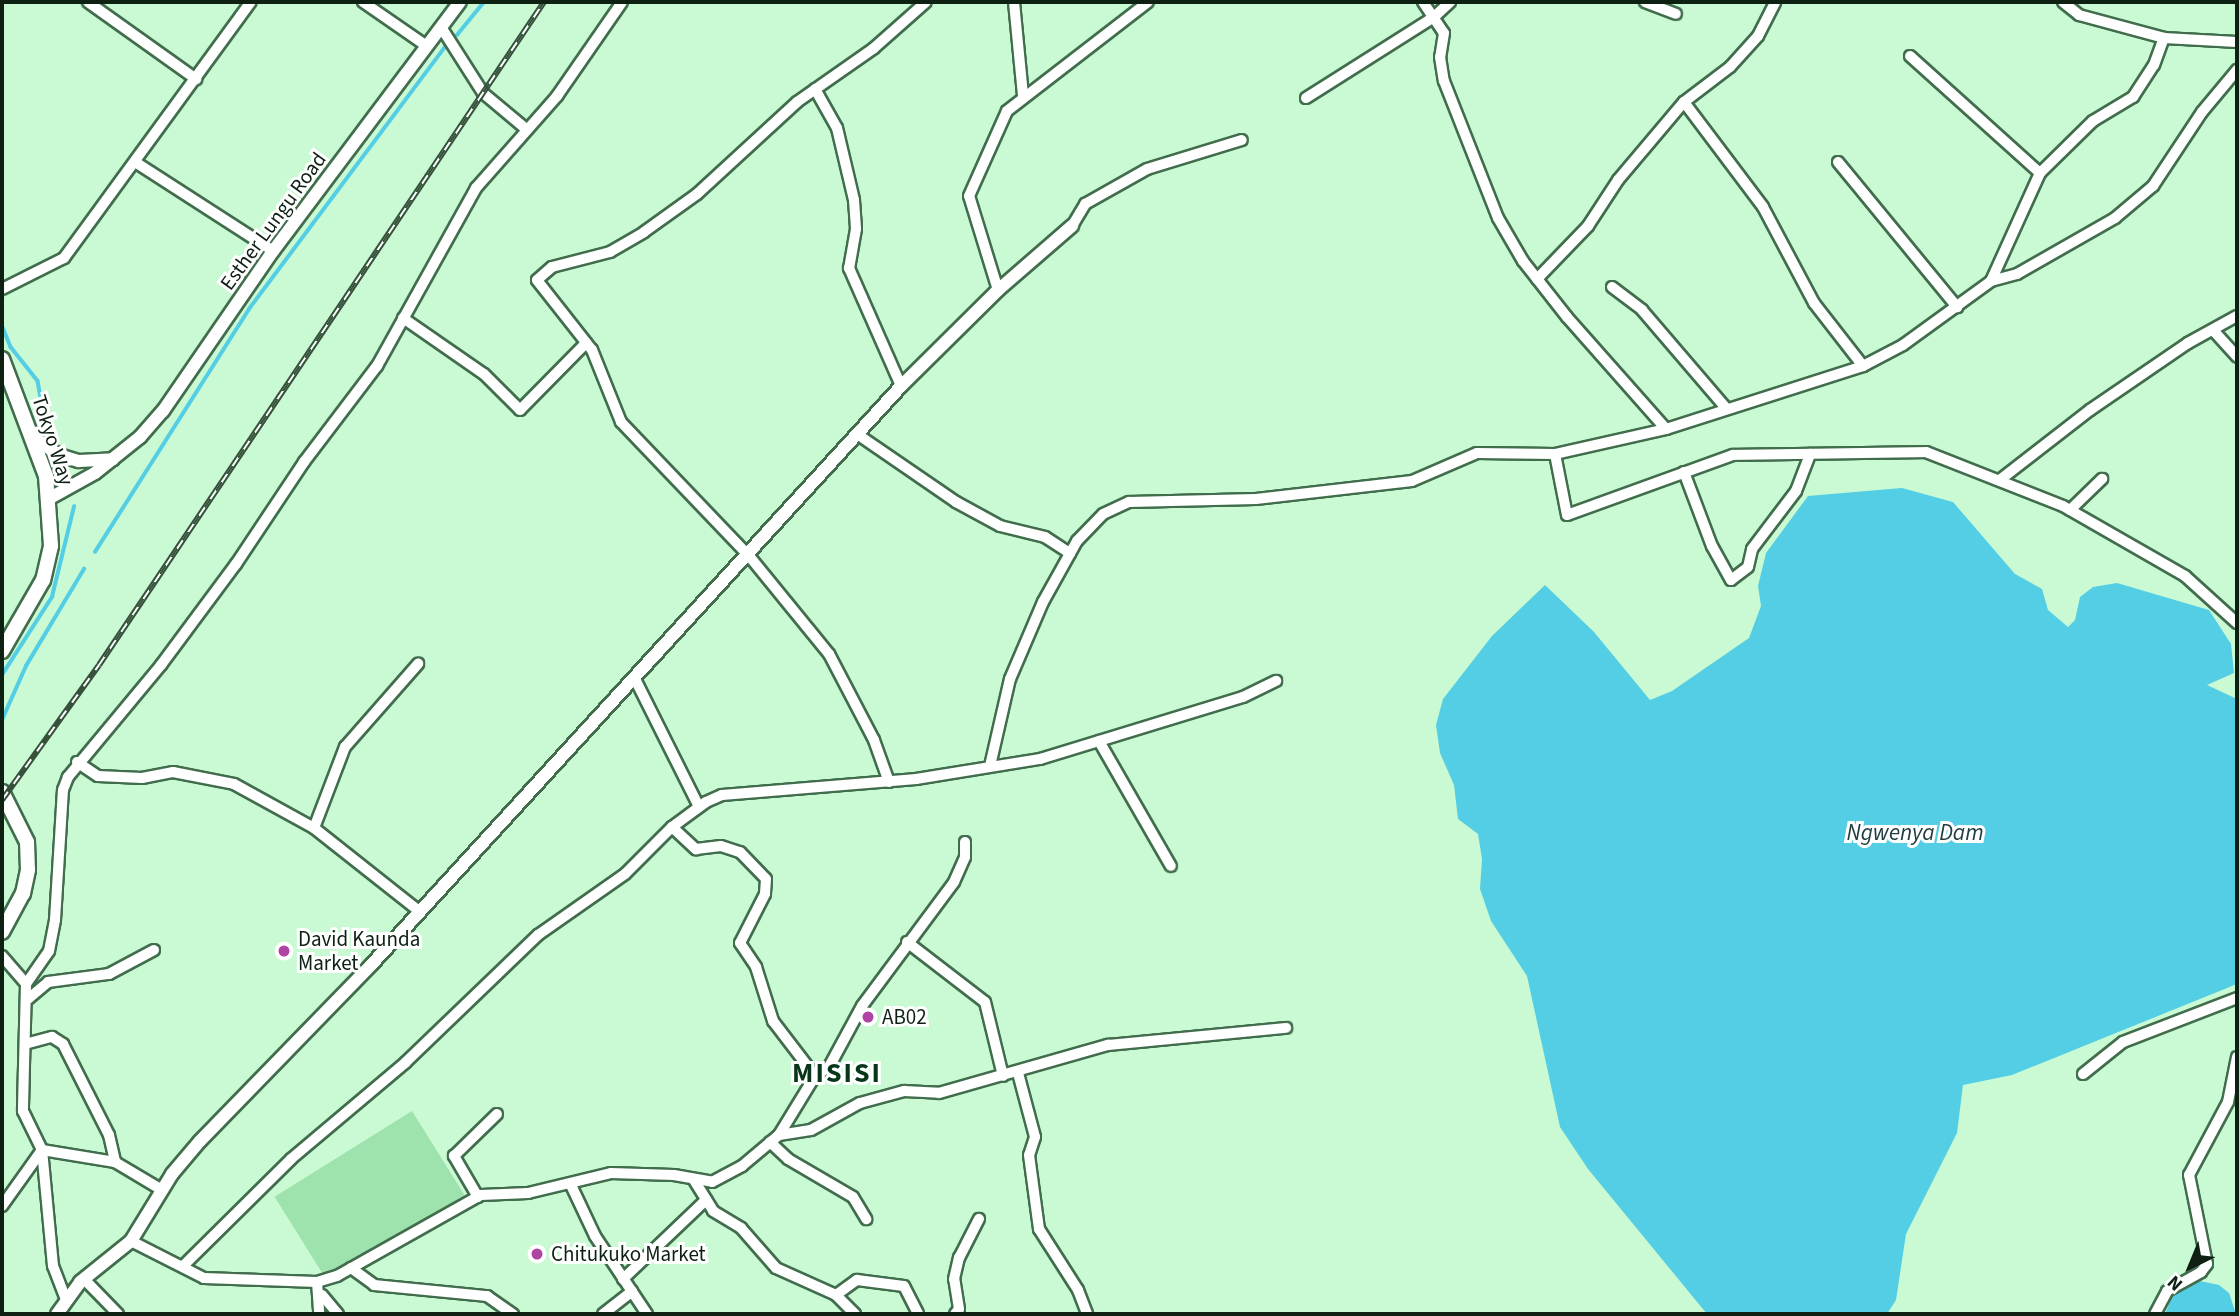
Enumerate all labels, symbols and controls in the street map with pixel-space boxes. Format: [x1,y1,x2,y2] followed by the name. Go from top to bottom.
[215,147,331,295] street label: Esther Lungu Road
[27,392,79,488] street label: Tokyo Way
[1846,819,1984,847] water label: Ngwenya Dam
[298,926,420,976] place label: David Kaunda Market
[276,943,292,959] marker: David Kaunda Market
[882,1004,927,1030] place label: AB02
[860,1009,876,1025] marker: AB02
[793,1056,881,1090] district label: MISISI
[2155,1232,2225,1302] north arrow
[551,1241,706,1267] place label: Chitukuko Market
[529,1246,545,1262] marker: Chitukuko Market
[2162,1269,2189,1297] text: N

